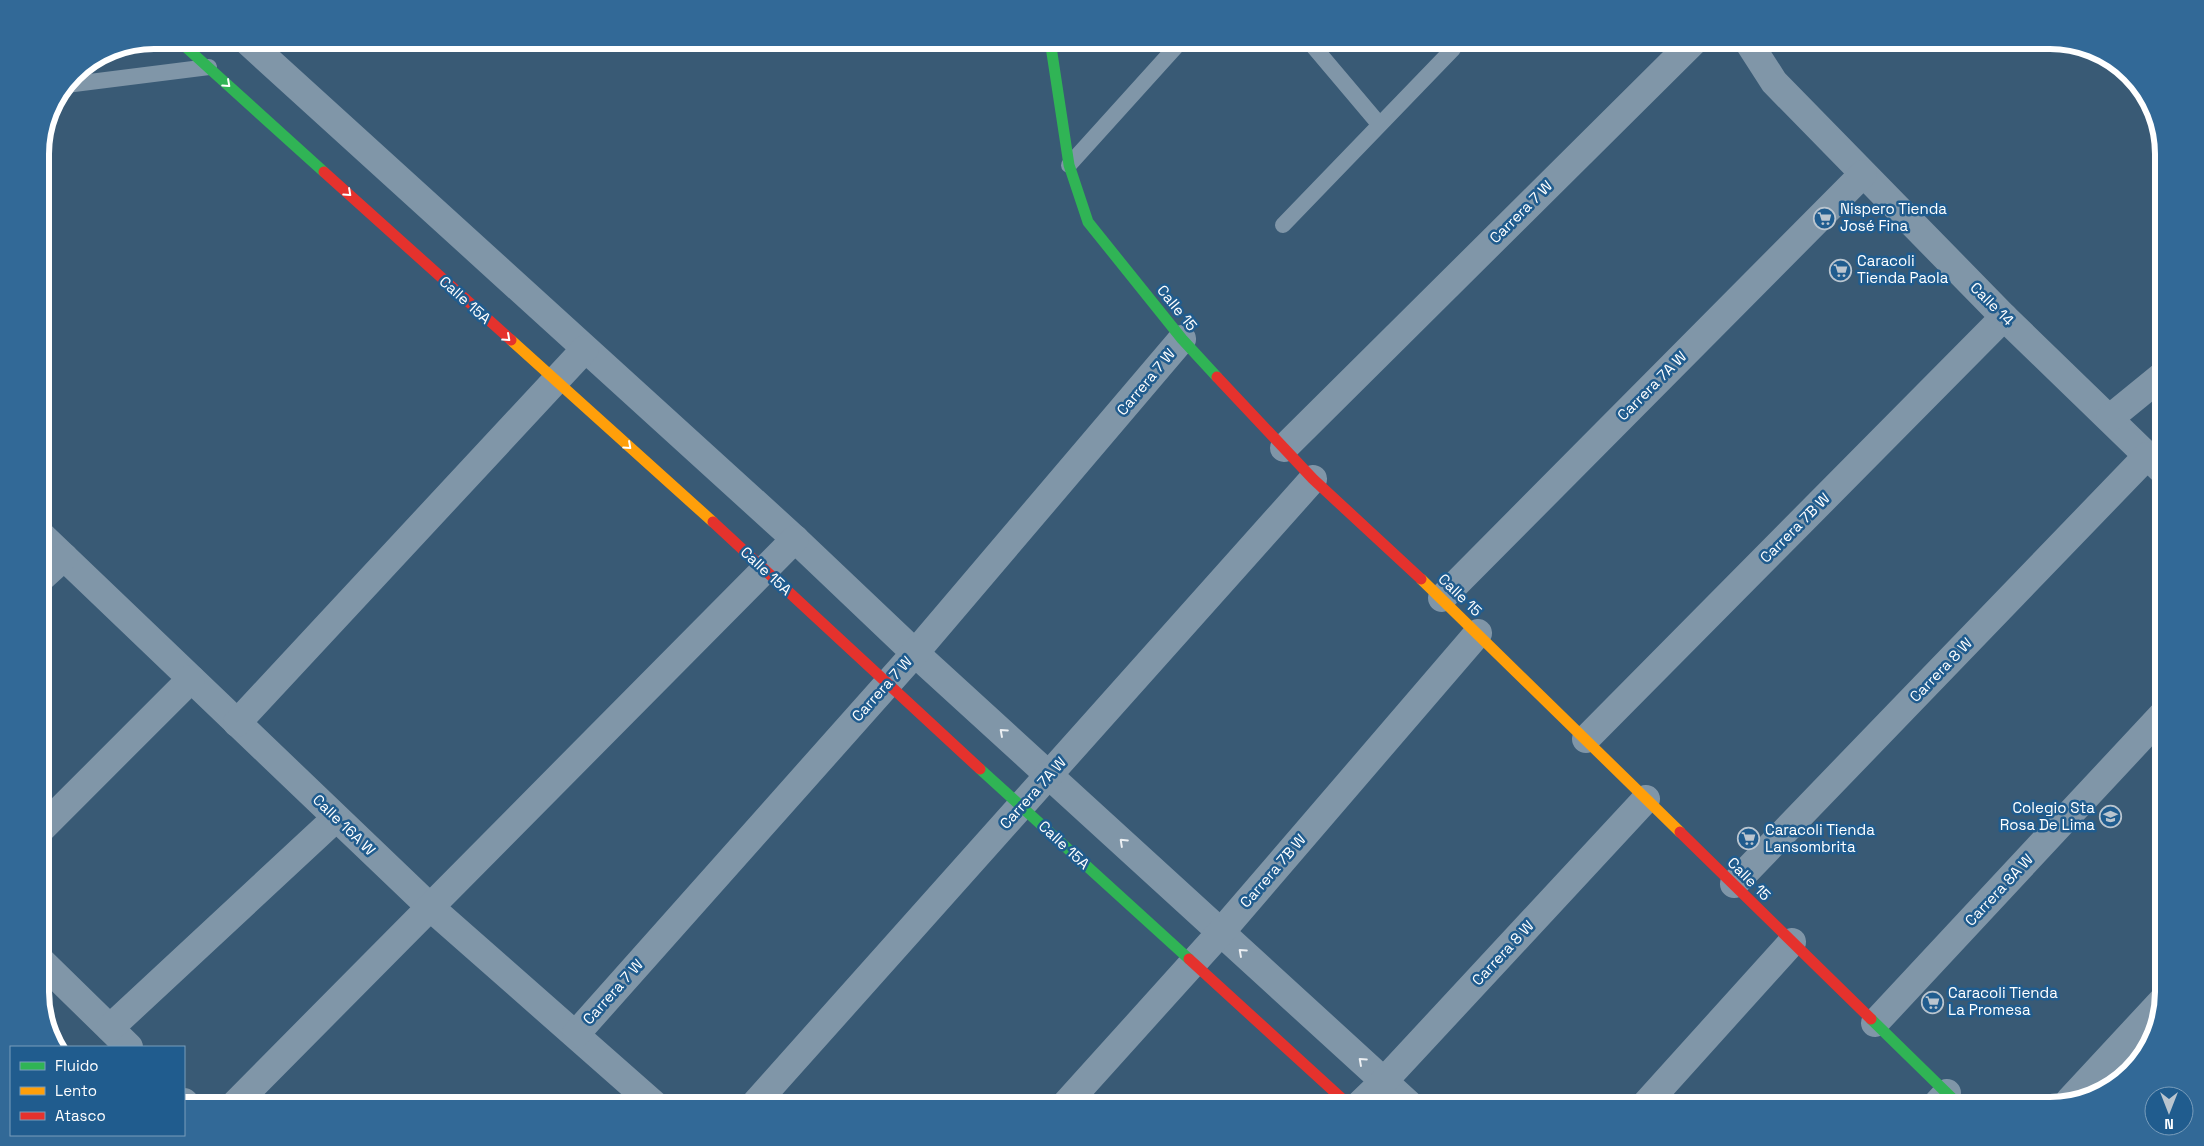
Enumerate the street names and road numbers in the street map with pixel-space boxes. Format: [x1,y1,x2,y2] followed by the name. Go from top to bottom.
[1485,176,1556,247] street label: Carrera 7 W
[436,271,496,328] street label: Calle 15A
[1967,278,2018,329] street label: Calle 14
[1153,281,1202,334] street label: Calle 15
[1112,344,1179,419] street label: Carrera 7 W
[1613,347,1690,424] street label: Carrera 7A W
[1756,489,1834,567] street label: Carrera 7B W
[737,542,796,599] street label: Calle 15A
[1434,569,1486,620] street label: Calle 15
[1905,633,1976,706] street label: Carrera 8 W
[847,652,916,725] street label: Carrera 7 W
[995,753,1070,833] street label: Carrera 7A W
[309,790,380,859] street label: Calle 16A W
[1035,816,1094,873] street label: Calle 15A
[1235,830,1310,911] street label: Carrera 7B W
[1960,850,2037,930] street label: Carrera 8A W
[1724,853,1775,904] street label: Calle 15
[1468,916,1538,989] street label: Carrera 8 W
[578,955,647,1028] street label: Carrera 7 W

